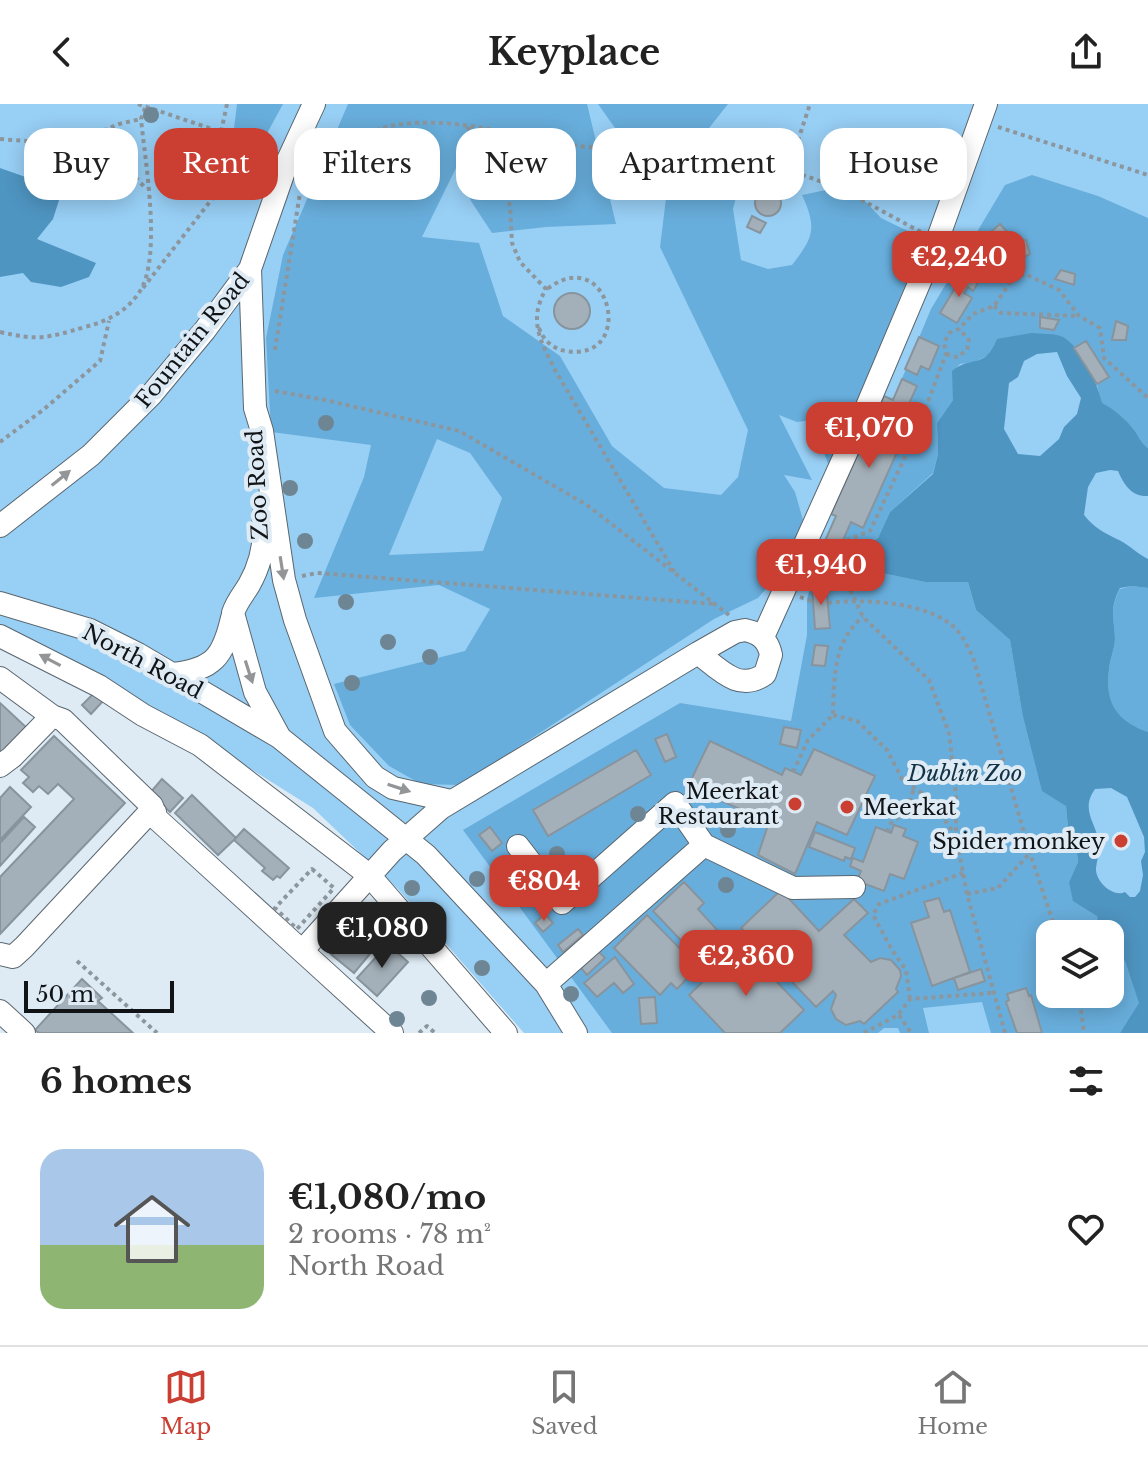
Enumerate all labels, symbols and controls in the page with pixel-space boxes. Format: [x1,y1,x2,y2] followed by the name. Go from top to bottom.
[40,30,84,74] icon: back
[488,30,660,75] text: Keyplace
[1064,30,1108,74] icon: share
[24,128,138,200] chip: Buy
[154,128,278,200] chip: Rent
[294,128,440,200] chip: Filters
[456,128,576,200] chip: New
[592,128,804,200] chip: Apartment
[820,128,967,200] chip: House
[894,231,1024,299] pin: €2,240
[910,241,1008,273] text: €2,240
[130,267,255,413] street label: Fountain Road
[804,402,934,470] pin: €1,070
[824,412,914,444] text: €1,070
[241,429,274,541] street label: Zoo Road
[51,469,72,486] one-way arrow
[756,539,886,607] pin: €1,940
[775,549,867,581] text: €1,940
[277,555,289,580] one-way arrow
[78,618,208,704] street label: North Road
[38,653,61,666] one-way arrow
[243,660,255,684] one-way arrow
[907,760,1022,787] park label: Dublin Zoo
[658,778,780,830] place label: Meerkat Restaurant
[387,782,411,795] one-way arrow
[863,794,957,821] place label: Meerkat
[786,795,804,813] marker: Meerkat Restaurant
[838,798,856,816] marker: Meerkat
[933,828,1105,855] place label: Spider monkey
[1112,832,1130,850] marker: Spider monkey
[497,855,591,923] pin: €804
[507,865,581,897] text: €804
[317,902,447,970] pin: €1,080
[335,912,429,944] text: €1,080
[1036,920,1124,1008] map controls
[1036,920,1124,1008] button: layers
[681,930,811,998] pin: €2,360
[697,940,795,972] text: €2,360
[24,977,174,1013] scale bar
[36,981,94,1008] text: 50 m
[1064,1059,1108,1103] icon: filters
[40,1060,192,1102] text: 6 homes
[288,1176,486,1218] text: €1,080/mo
[104,1181,200,1277] icon: home
[1064,1207,1108,1251] icon: heart
[288,1218,491,1250] text: 2 rooms · 78 m²
[288,1250,444,1282] text: North Road
[160,1365,211,1440] tab: Map
[531,1365,598,1440] tab: Saved
[918,1365,988,1440] tab: Home

